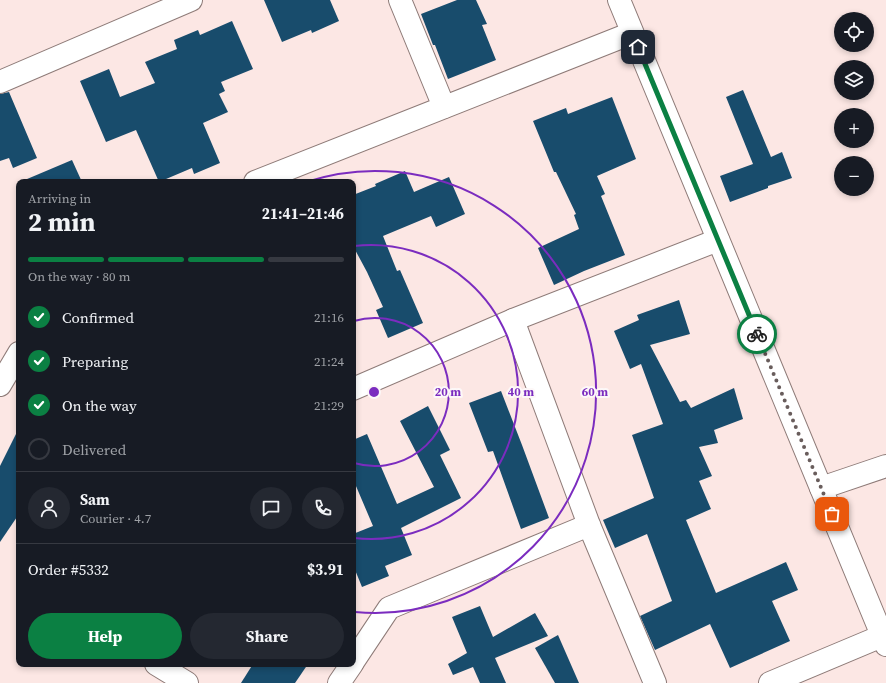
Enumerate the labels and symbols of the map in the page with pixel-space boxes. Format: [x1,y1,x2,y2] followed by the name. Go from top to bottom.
[621,30,655,64] pin
[737,314,777,354] courier
[435,384,461,400] text: 20 m
[508,384,534,400] text: 40 m
[582,384,608,400] text: 60 m
[367,385,381,399] centre of rings
[815,497,849,531] pin

